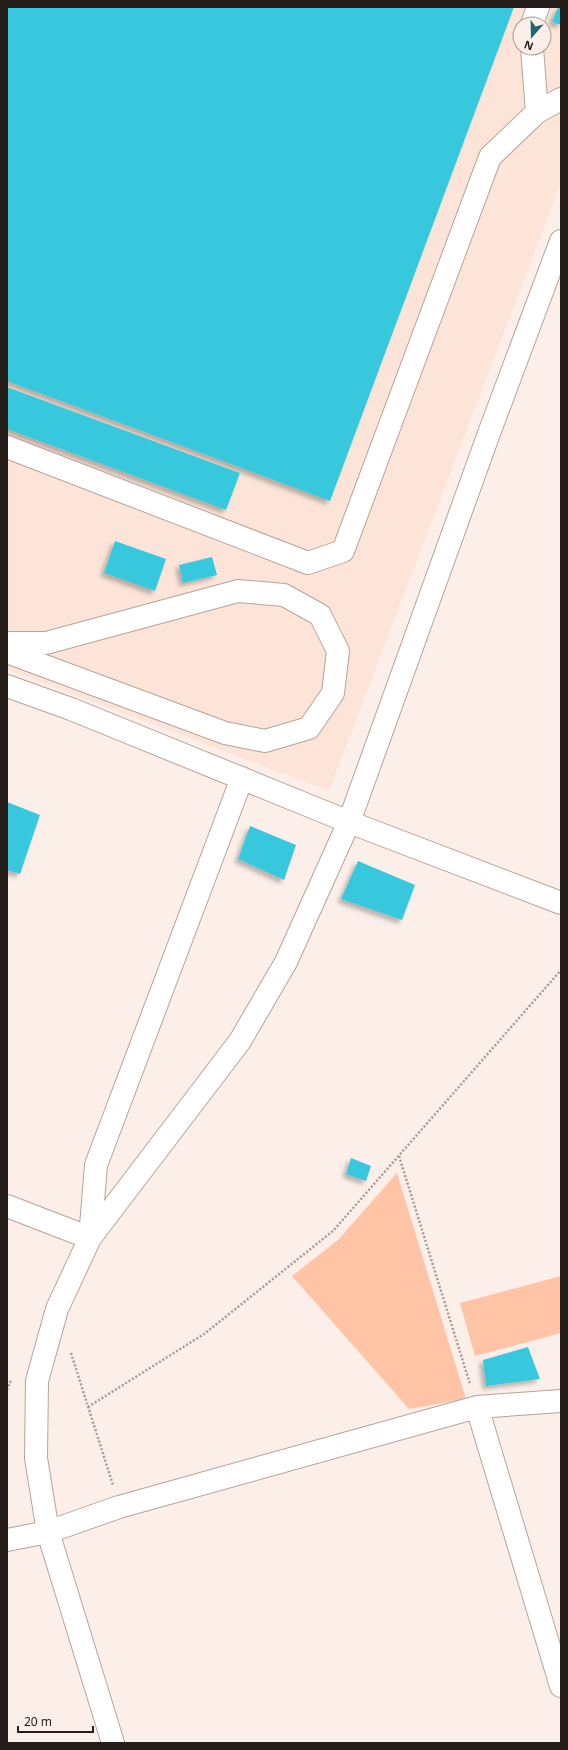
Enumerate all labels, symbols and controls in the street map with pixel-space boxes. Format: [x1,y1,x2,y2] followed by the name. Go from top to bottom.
[512,16,552,56] north arrow
[522,37,535,54] text: N
[18,1708,93,1734] scale bar
[24,1713,52,1730] text: 20 m

